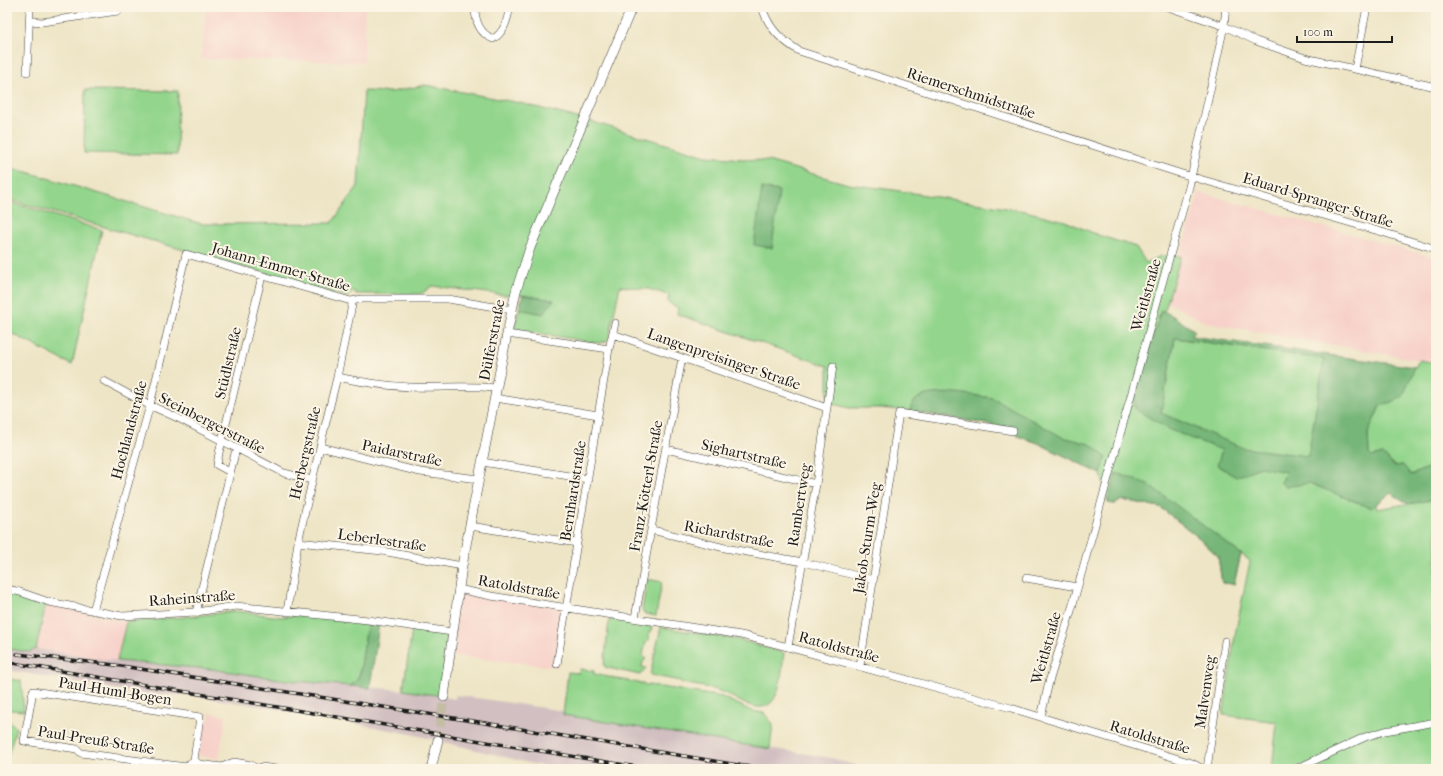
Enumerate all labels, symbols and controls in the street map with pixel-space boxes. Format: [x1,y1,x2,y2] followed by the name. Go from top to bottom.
[1297,18,1392,44] scale bar
[1303,25,1333,39] text: 100 m
[904,64,1038,122] street label: Riemerschmidstraße
[1241,169,1396,232] street label: Eduard-Spranger-Straße
[209,238,353,296] street label: Johann-Emmer-Straße
[1127,256,1165,334] street label: Weitlstraße
[475,297,509,382] street label: Dülferstraße
[645,324,804,394] street label: Langenpreisinger Straße
[211,325,245,401] street label: Stüdlstraße
[107,378,151,482] street label: Hochlandstraße
[156,388,269,458] street label: Steinbergerstraße
[286,404,325,501] street label: Herbergstraße
[626,418,667,553] street label: Franz-Kötterl-Straße
[700,435,789,473] street label: Sighartstraße
[360,436,444,470] street label: Paidarstraße
[556,439,590,543] street label: Bernhardstraße
[784,461,815,548] street label: Rambertweg
[849,480,885,596] street label: Jakob-Sturm-Weg
[682,516,776,552] street label: Richardstraße
[336,525,428,555] street label: Leberlestraße
[477,571,562,603] street label: Ratoldstraße
[148,586,237,610] street label: Raheinstraße
[1027,609,1065,687] street label: Weitlstraße
[797,628,882,667] street label: Ratoldstraße
[1191,653,1219,730] street label: Malvenweg
[57,673,173,709] street label: Paul-Huml-Bogen
[1108,716,1193,758] street label: Ratoldstraße
[36,722,156,758] street label: Paul-Preuß-Straße

